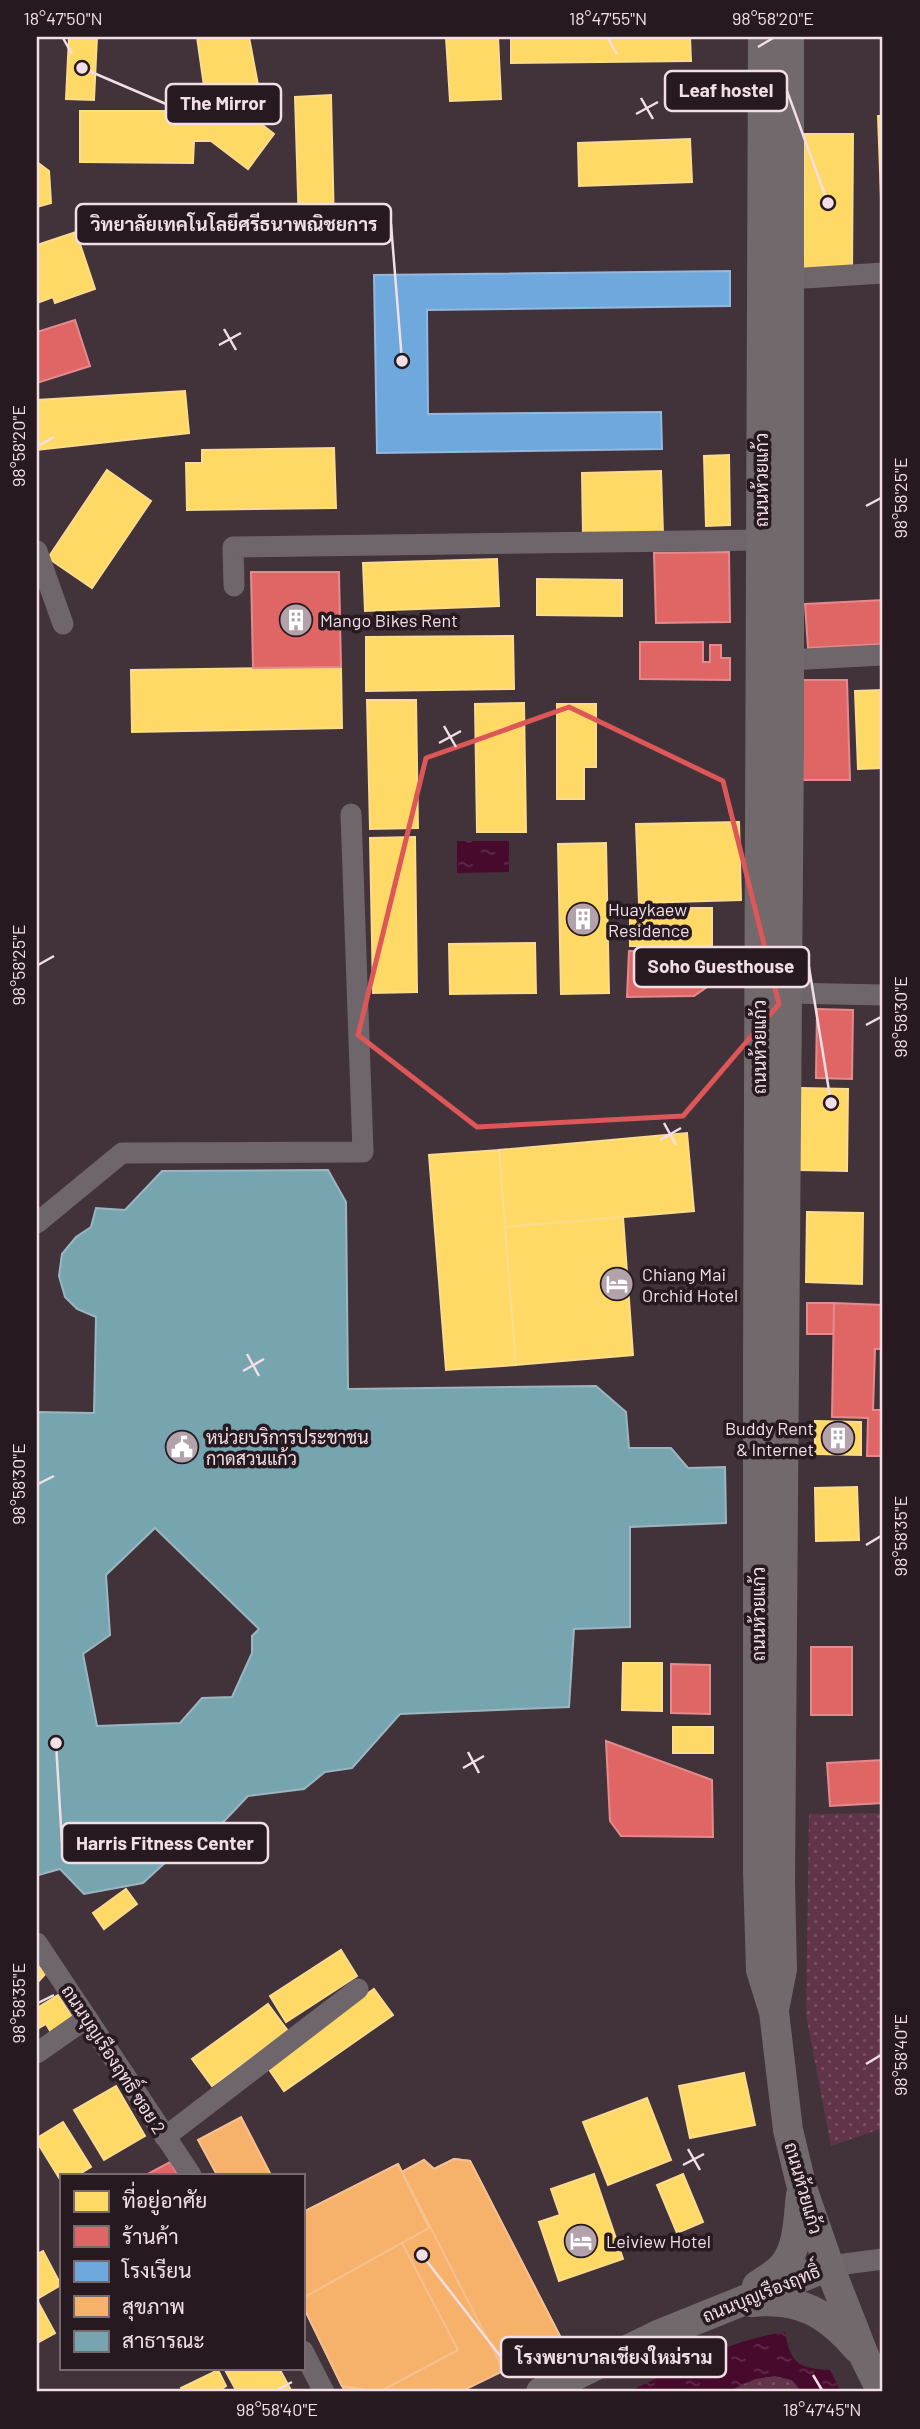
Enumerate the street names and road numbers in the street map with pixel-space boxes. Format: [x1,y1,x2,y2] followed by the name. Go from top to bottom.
[750,433,772,527] street label: ถนนห้วยแก้ว
[748,1000,770,1094] street label: ถนนห้วยแก้ว
[747,1567,769,1661] street label: ถนนห้วยแก้ว
[56,1978,174,2139] street label: ถนนบุญเรืองฤทธิ์ ซอย 2
[780,2140,828,2236] street label: ถนนห้วยแก้ว
[697,2255,824,2328] street label: ถนนบุญเรืองฤทธิ์

